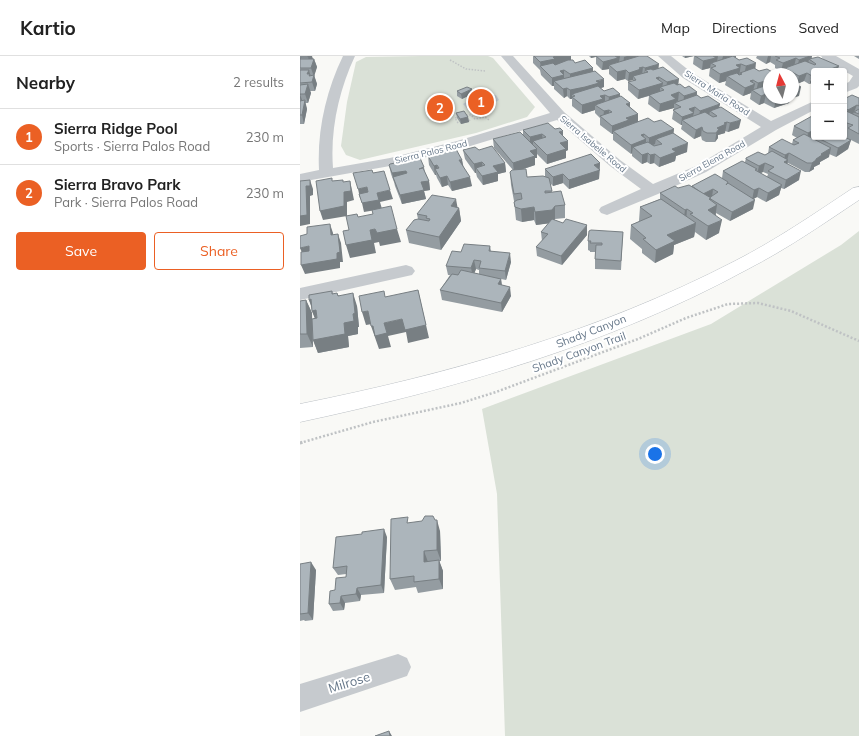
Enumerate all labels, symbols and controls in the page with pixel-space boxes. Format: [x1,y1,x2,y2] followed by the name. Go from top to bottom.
[20,16,76,40] text: Kartio
[661,19,690,37] text: Map
[712,19,777,37] text: Directions
[799,19,839,37] text: Saved
[683,67,752,118] street label: Sierra Maria Road
[763,68,799,104] north arrow
[811,68,847,140] map controls
[811,68,847,104] button: +
[16,72,75,93] text: Nearby
[233,74,284,90] text: 2 results
[468,87,494,117] pin: 1
[427,93,453,123] pin: 2
[811,104,847,140] button: −
[558,113,629,174] street label: Sierra Isabelle Road
[54,119,178,138] text: Sierra Ridge Pool
[25,129,33,145] text: 1
[246,129,284,145] text: 230 m
[394,137,468,166] street label: Sierra Palos Road
[54,138,210,154] text: Sports · Sierra Palos Road
[677,138,747,183] street label: Sierra Elena Road
[54,175,180,194] text: Sierra Bravo Park
[25,185,33,201] text: 2
[246,185,284,201] text: 230 m
[54,194,198,210] text: Park · Sierra Palos Road
[16,232,146,270] button: Save
[154,232,284,270] button: Share
[554,311,628,351] street label: Shady Canyon
[530,329,628,375] street label: Shady Canyon Trail
[645,444,665,464] your location
[326,668,372,696] street label: Milrose

